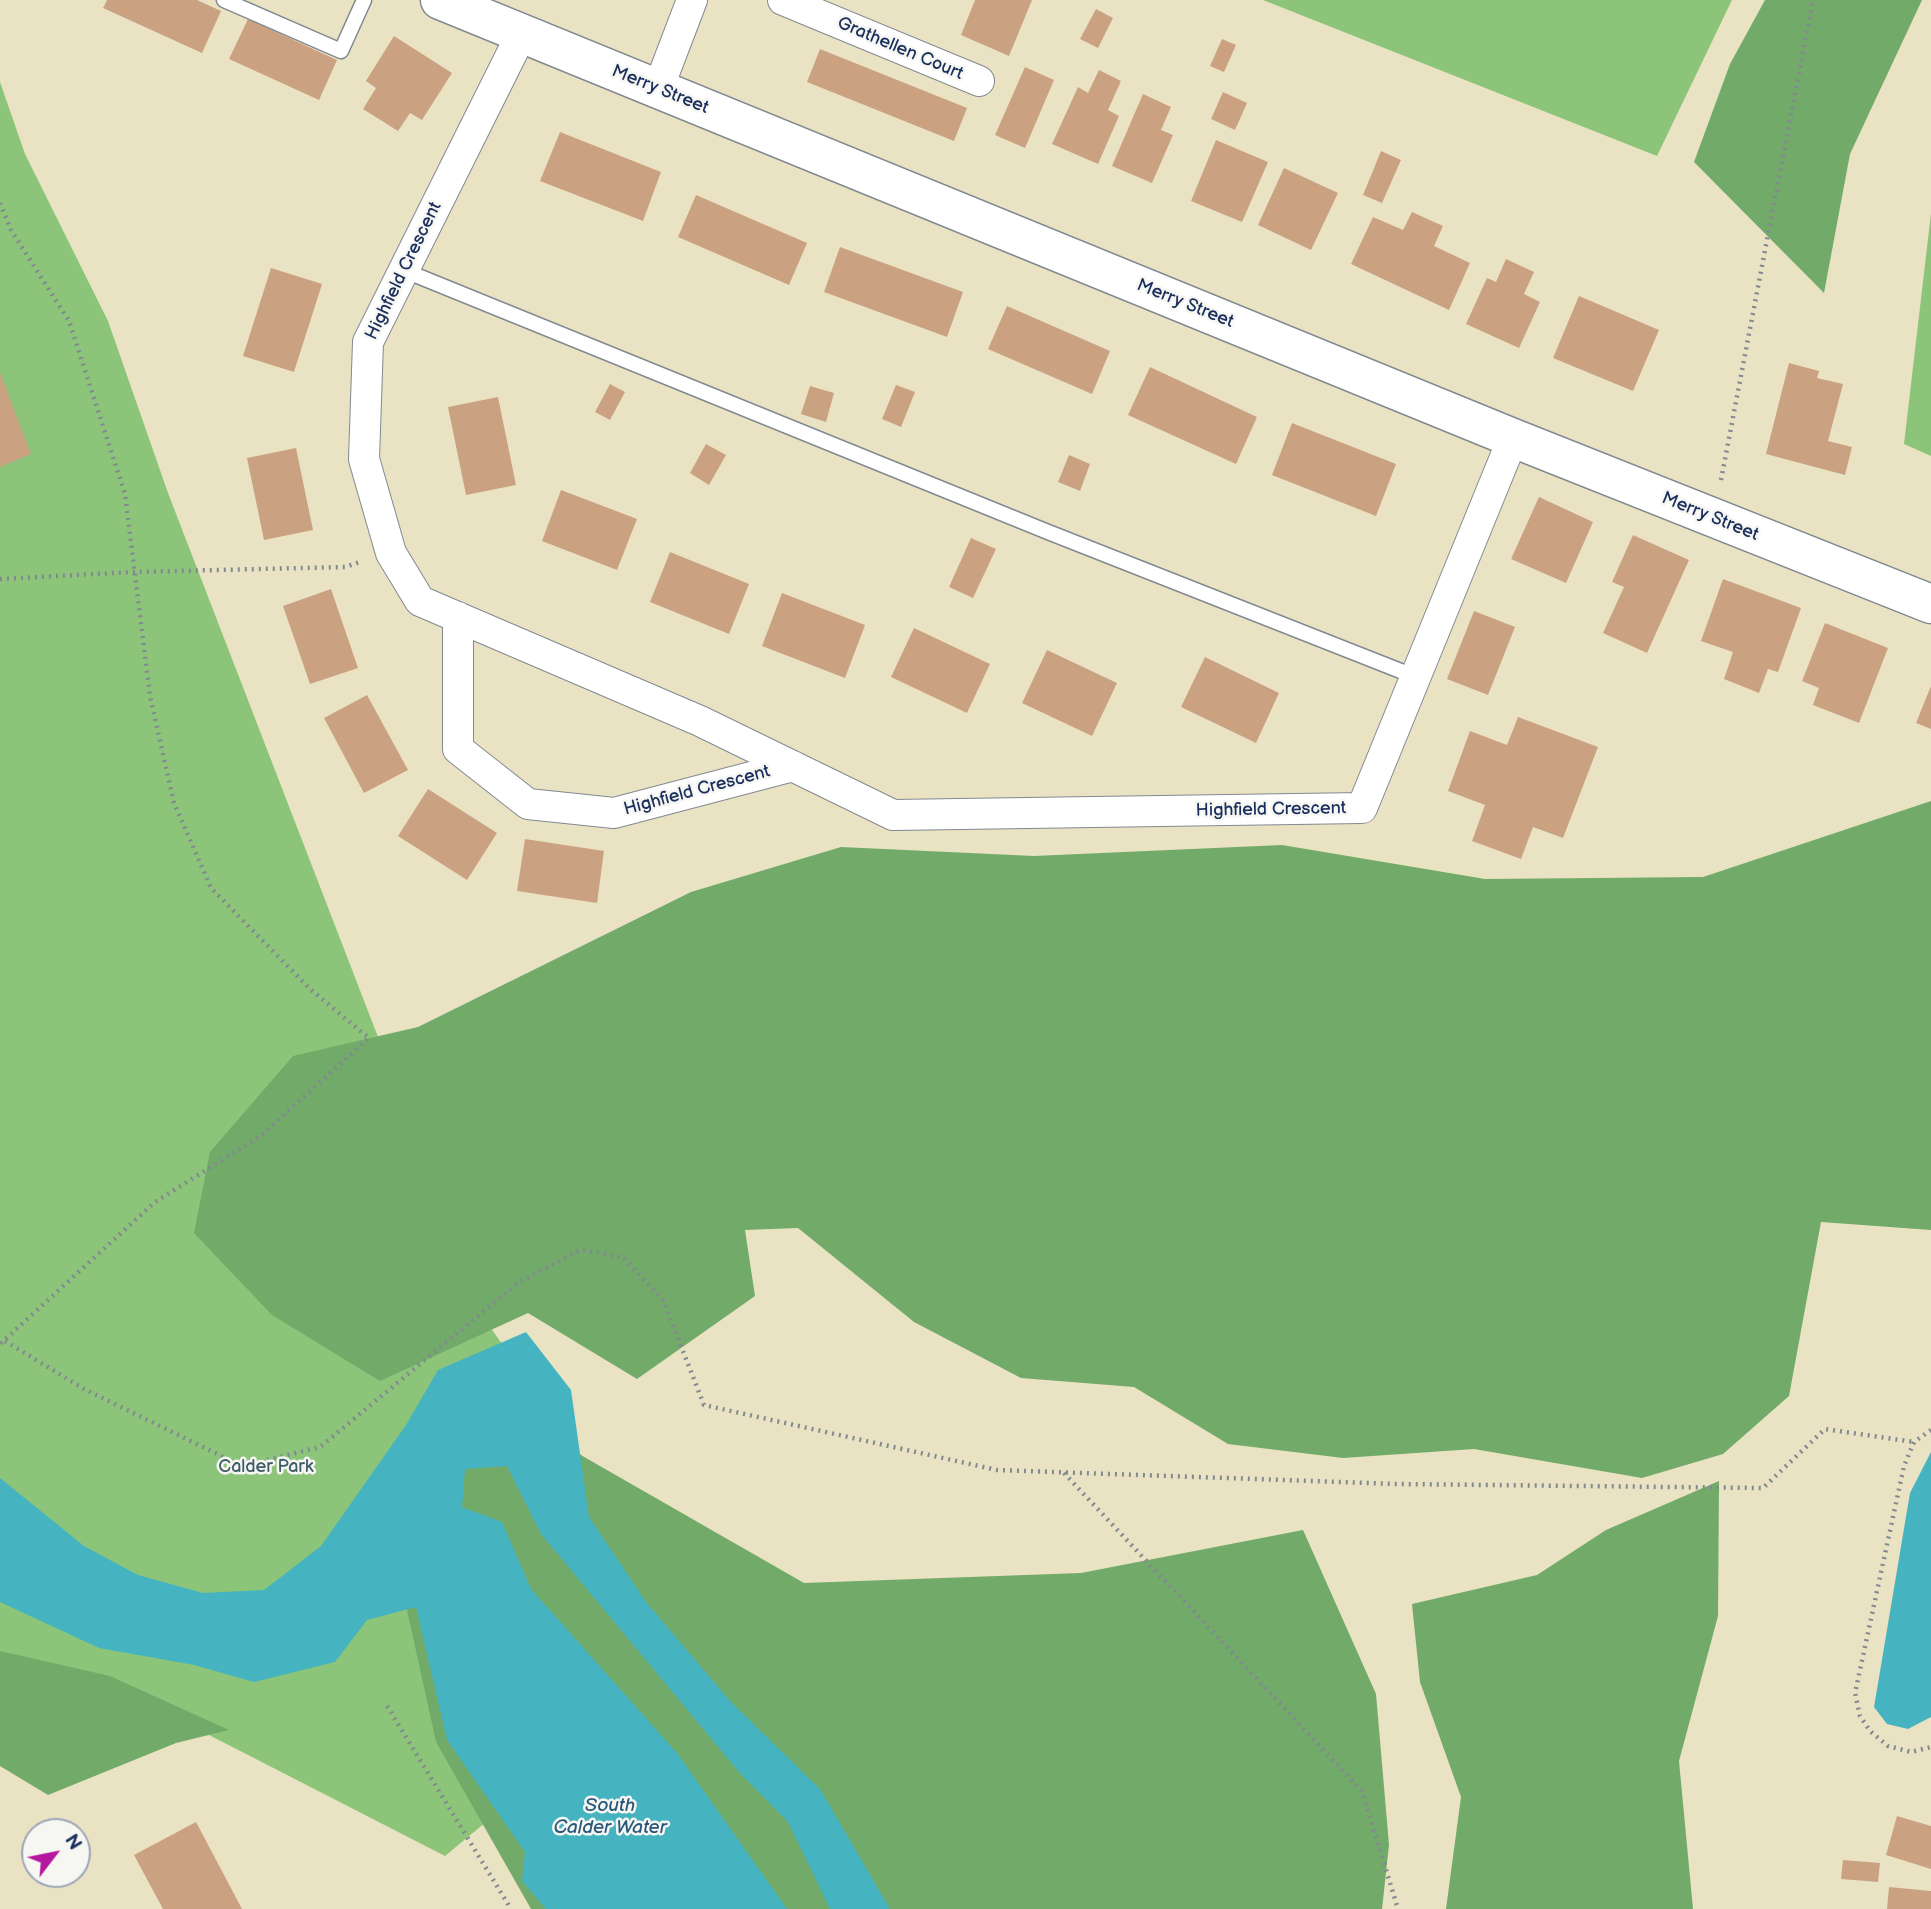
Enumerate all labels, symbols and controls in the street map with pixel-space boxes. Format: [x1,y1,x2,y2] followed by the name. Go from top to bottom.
[834,13,966,85] street label: Grathellen Court
[608,61,712,119] street label: Merry Street
[361,199,447,343] street label: Highfield Crescent
[1133,275,1237,333] street label: Merry Street
[1658,488,1762,546] street label: Merry Street
[621,761,773,821] street label: Highfield Crescent
[1196,798,1346,822] street label: Highfield Crescent
[218,1456,314,1478] park label: Calder Park
[553,1795,667,1839] water label: South Calder Water
[21,1818,91,1888] north arrow
[59,1831,86,1855] text: N

